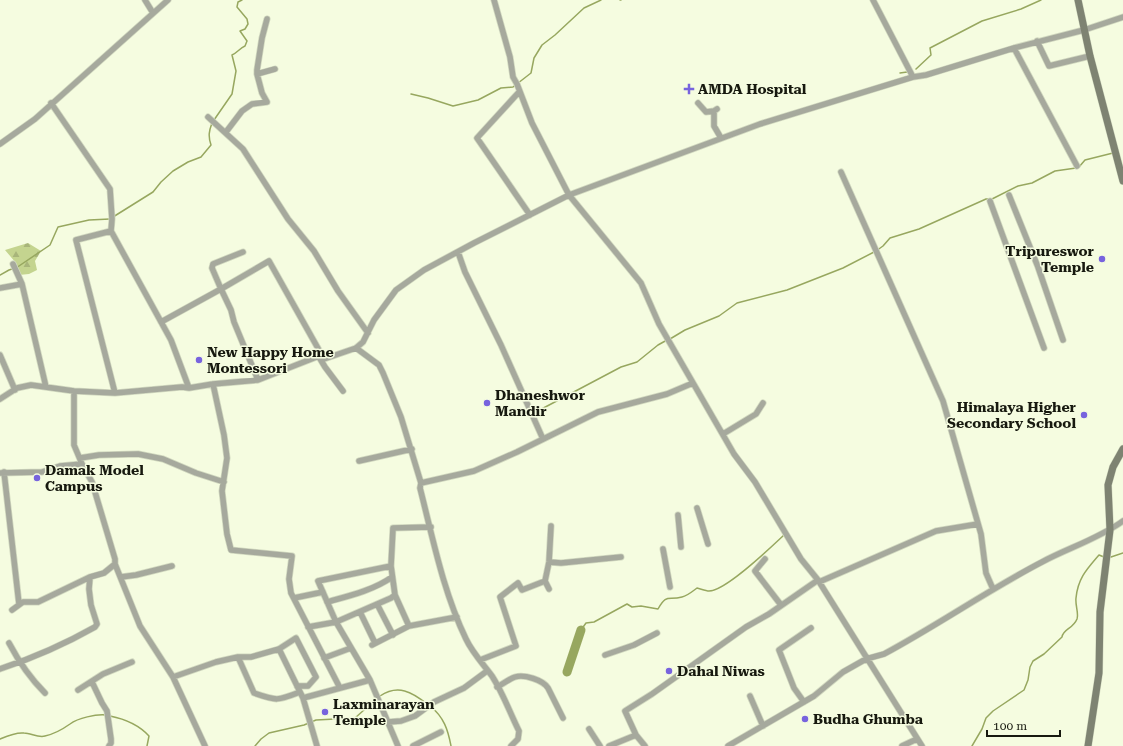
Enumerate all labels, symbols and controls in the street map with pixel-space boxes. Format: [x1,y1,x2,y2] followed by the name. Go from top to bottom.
[698,81,807,97] place label: AMDA Hospital
[683,83,695,95] marker: AMDA Hospital
[1005,243,1095,275] place label: Tripureswor Temple
[1097,254,1107,264] marker: Tripureswor Temple
[207,344,334,376] place label: New Happy Home Montessori
[194,355,204,365] marker: New Happy Home Montessori
[495,387,586,419] place label: Dhaneshwor Mandir
[482,398,492,408] marker: Dhaneshwor Mandir
[947,399,1077,431] place label: Himalaya Higher Secondary School
[1079,410,1089,420] marker: Himalaya Higher Secondary School
[45,462,144,494] place label: Damak Model Campus
[32,473,42,483] marker: Damak Model Campus
[677,663,765,679] place label: Dahal Niwas
[664,666,674,676] marker: Dahal Niwas
[333,696,435,728] place label: Laxminarayan Temple
[320,707,330,717] marker: Laxminarayan Temple
[813,711,924,727] place label: Budha Ghumba
[987,712,1060,738] scale bar
[800,714,810,724] marker: Budha Ghumba
[993,719,1027,733] text: 100 m

